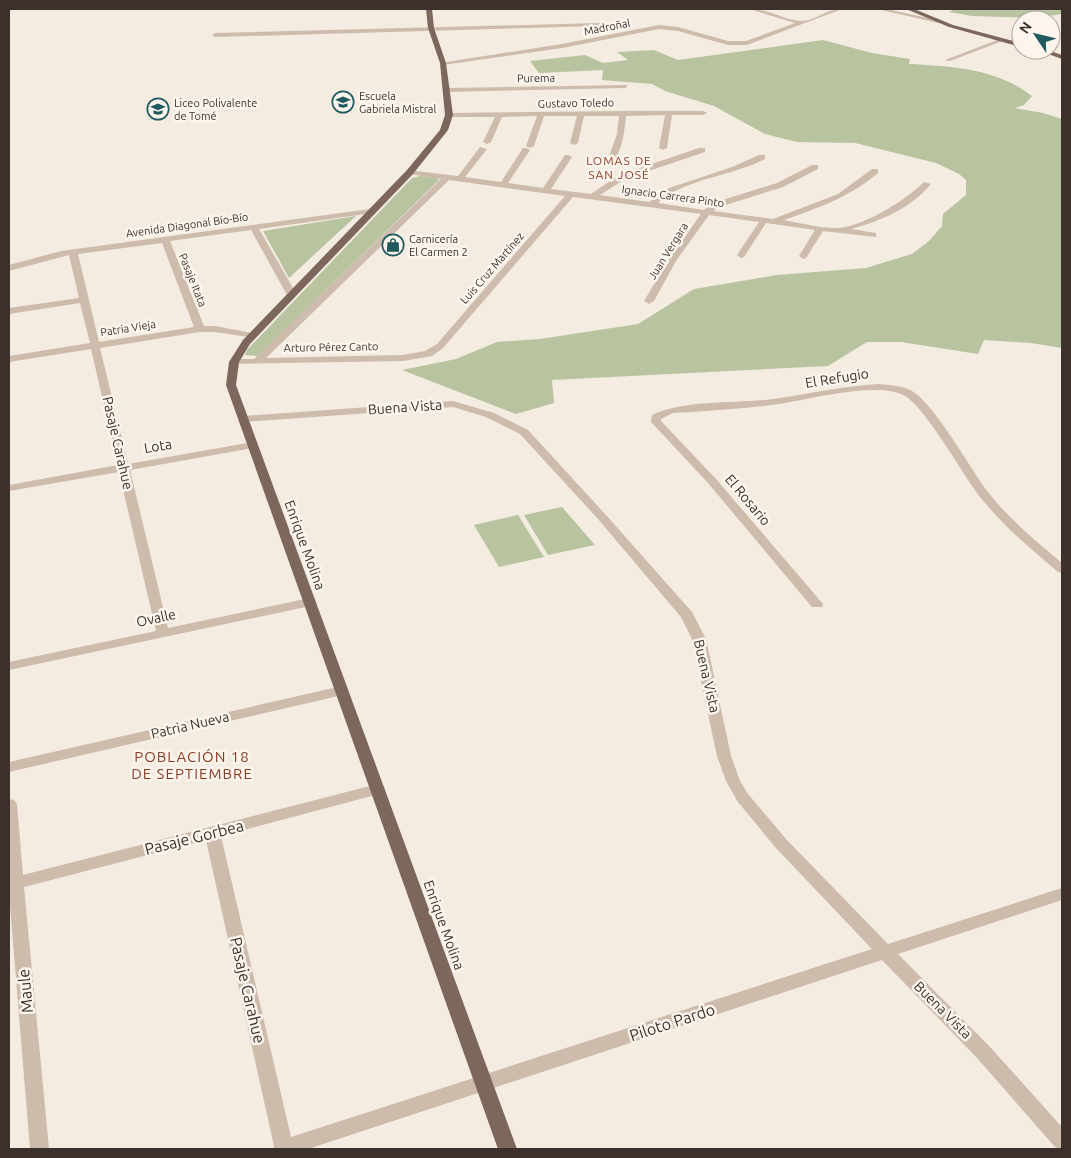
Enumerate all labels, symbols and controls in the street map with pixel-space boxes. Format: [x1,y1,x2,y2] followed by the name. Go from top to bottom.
[1011,10,1061,60] north arrow
[583,17,631,37] street label: Madroñal
[1016,19,1035,36] text: N
[517,72,555,84] street label: Purema
[331,90,355,114] school or university icon: Escuela Gabriela Mistral
[359,90,437,115] place label: Escuela Gabriela Mistral
[538,96,614,110] street label: Gustavo Toledo
[146,97,170,121] school or university icon: Liceo Polivalente de Tomé
[174,97,257,122] place label: Liceo Polivalente de Tomé
[586,154,652,181] district label: LOMAS DE SAN JOSÉ
[621,183,725,209] street label: Ignacio Carrera Pinto
[125,210,249,240] street label: Avenida Diagonal Bío-Bío
[646,220,690,282] street label: Juan Vergara
[458,230,526,306] street label: Luis Cruz Martínez
[381,233,405,257] shop icon: Carnicería El Carmen 2
[409,233,468,258] place label: Carnicería El Carmen 2
[177,252,209,308] street label: Pasaje Itata
[99,318,157,338] street label: Patria Vieja
[284,340,378,354] street label: Arturo Pérez Canto
[804,365,870,391] street label: El Refugio
[100,395,136,491] street label: Pasaje Carahue
[367,396,443,418] street label: Buena Vista
[143,436,173,456] street label: Lota
[722,471,774,529] street label: El Rosario
[281,498,329,592] street label: Enrique Molina
[135,606,177,630] street label: Ovalle
[691,638,723,714] street label: Buena Vista
[149,708,231,742] street label: Patria Nueva
[131,748,253,782] district label: POBLACIÓN 18 DE SEPTIEMBRE
[143,816,245,858] street label: Pasaje Gorbea
[420,878,468,972] street label: Enrique Molina
[227,935,269,1045] street label: Pasaje Carahue
[14,968,36,1014] street label: Maule
[911,978,975,1042] street label: Buena Vista
[627,1000,717,1044] street label: Piloto Pardo

